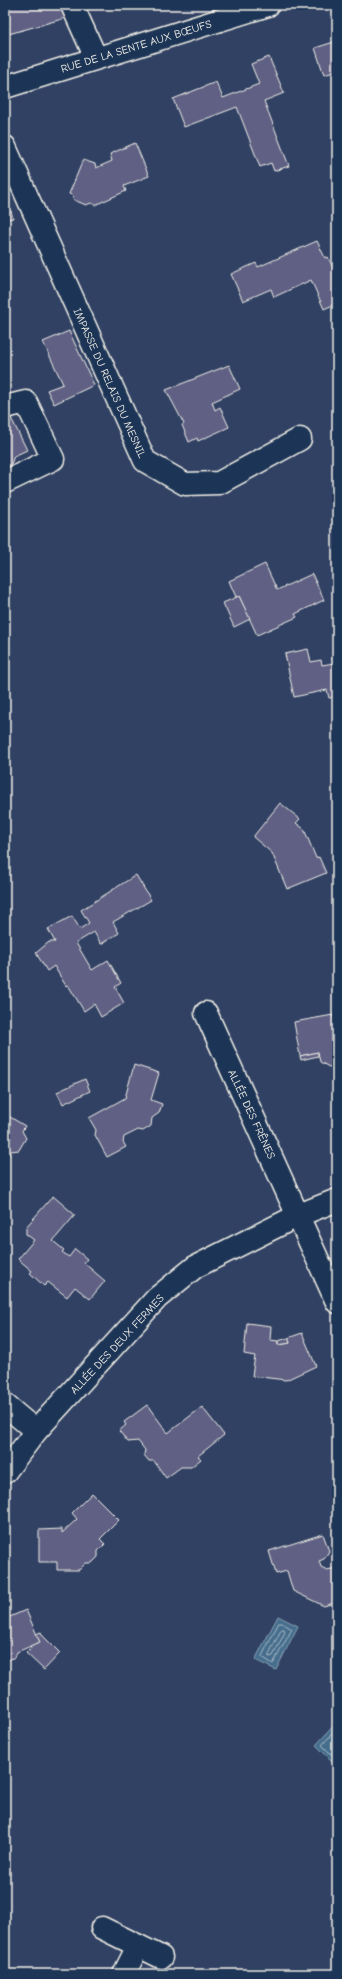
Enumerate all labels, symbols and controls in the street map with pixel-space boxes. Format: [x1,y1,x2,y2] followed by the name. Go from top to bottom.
[59,17,213,76] street label: RUE DE LA SENTE AUX BŒUFS
[71,306,149,461] street label: IMPASSE DU RELAIS DU MESNIL
[225,1067,279,1161] street label: ALLÉE DES FRÊNES
[67,1291,167,1397] street label: ALLÉE DES DEUX FERMES

